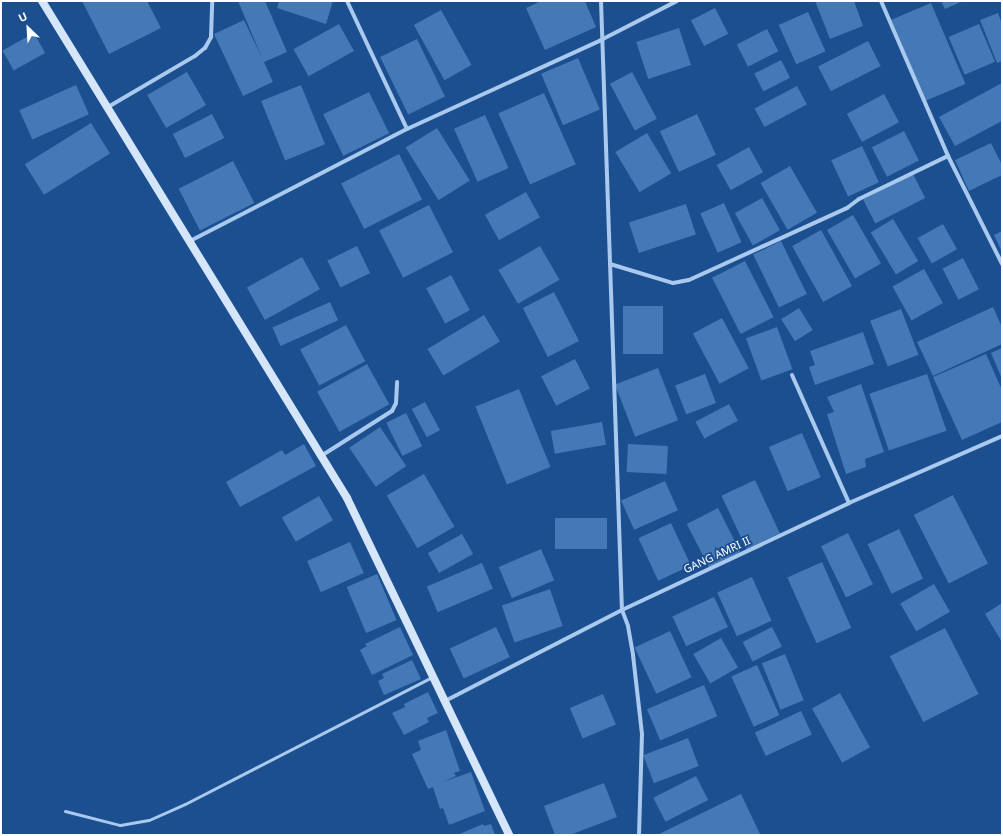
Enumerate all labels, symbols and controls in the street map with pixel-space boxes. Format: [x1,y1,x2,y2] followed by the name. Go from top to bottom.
[8,8,48,48] north arrow
[16,8,30,25] text: U
[682,534,752,576] street label: GANG AMRI II

